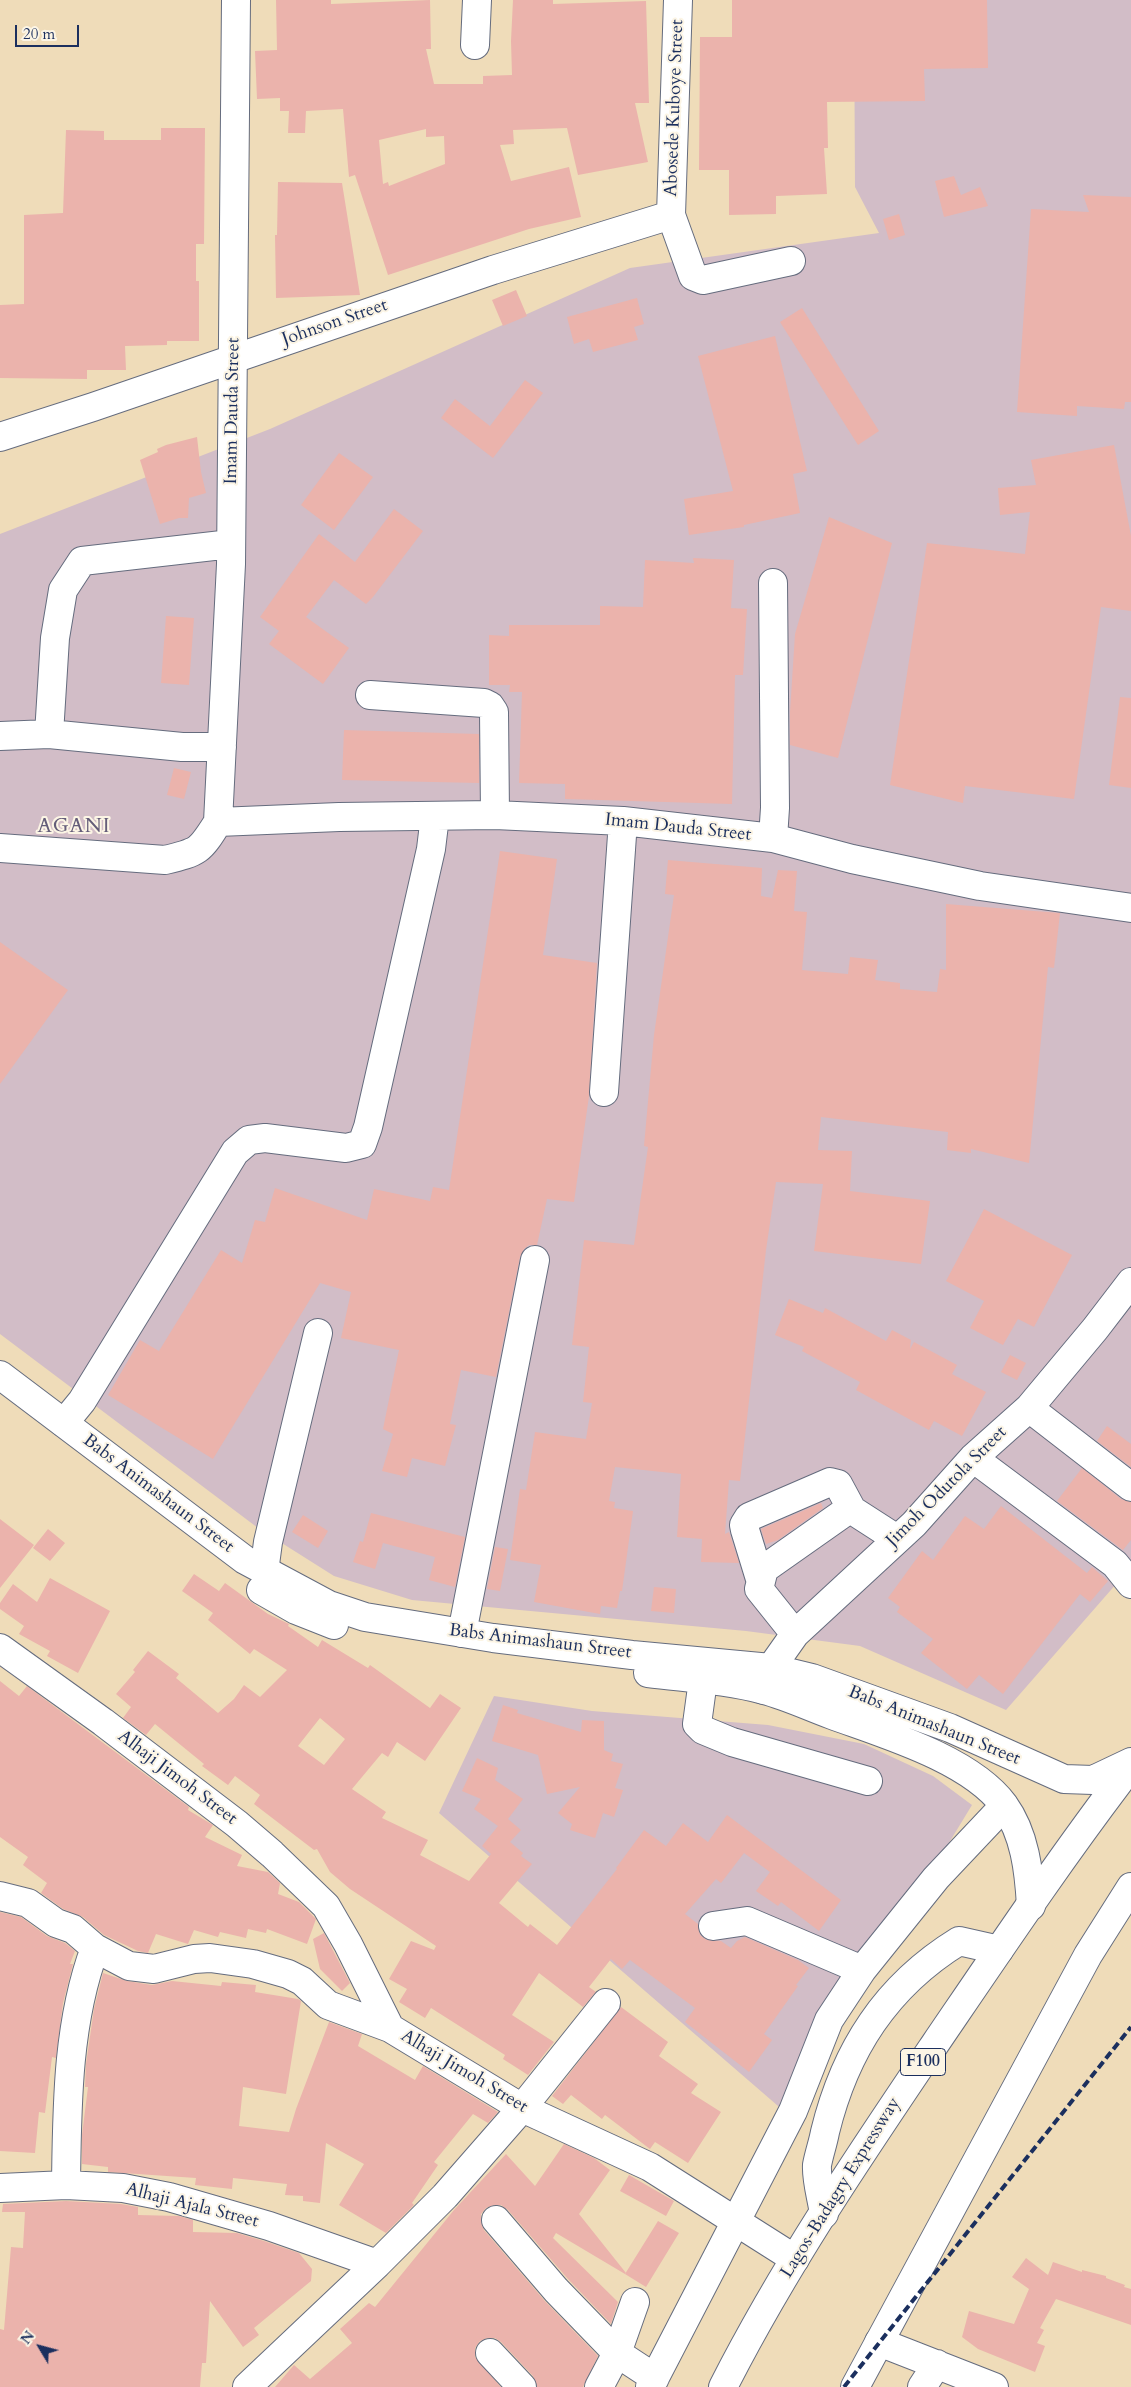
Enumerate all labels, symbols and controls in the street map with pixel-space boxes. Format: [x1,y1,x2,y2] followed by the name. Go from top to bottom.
[18,15,81,47] scale bar
[661,19,689,197] street label: Abosede Kuboye Street
[23,24,55,44] text: 20 m
[279,295,391,351] street label: Johnson Street
[221,337,245,485] street label: Imam Dauda Street
[604,810,752,846] street label: Imam Dauda Street
[37,815,111,839] district label: AGANI
[882,1422,1012,1552] street label: Jimoh Odutola Street
[78,1430,238,1558] street label: Babs Animashaun Street
[448,1620,632,1664] street label: Babs Animashaun Street
[845,1682,1023,1770] street label: Babs Animashaun Street
[113,1726,241,1830] street label: Alhaji Jimoh Street
[397,2026,531,2118] street label: Alhaji Jimoh Street
[900,2048,946,2076] road number: F100
[776,2094,906,2282] street label: Lagos-Badagry Expressway
[123,2179,261,2233] street label: Alhaji Ajala Street
[15,2322,65,2372] north arrow
[16,2327,39,2348] text: N

